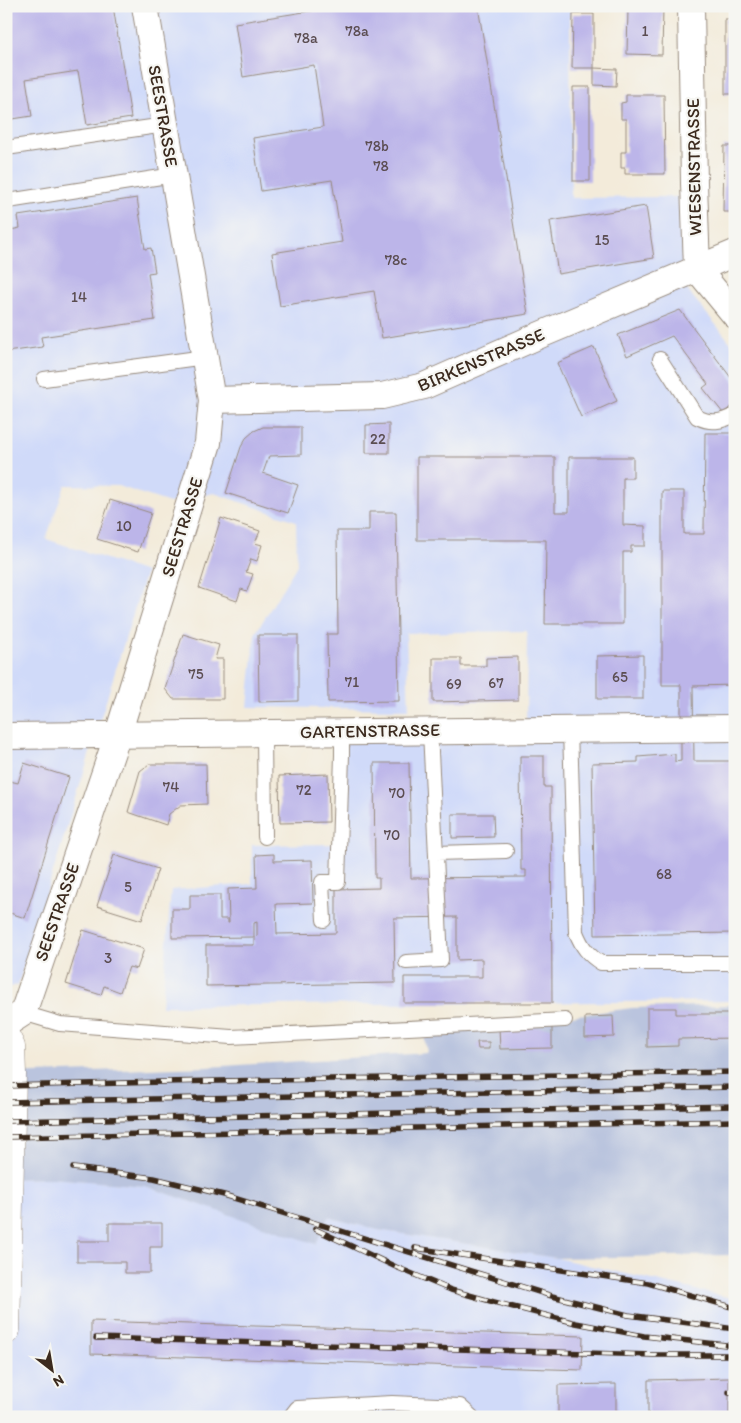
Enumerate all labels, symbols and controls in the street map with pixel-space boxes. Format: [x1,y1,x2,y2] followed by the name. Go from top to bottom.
[345,22,369,40] house number: 78a
[642,22,649,40] house number: 1
[294,29,318,47] house number: 78a
[143,63,183,169] street label: SEESTRASSE
[682,98,706,236] street label: WIESENSTRASSE
[365,137,389,155] house number: 78b
[373,157,389,175] house number: 78
[595,231,610,249] house number: 15
[385,251,407,269] house number: 78c
[71,288,87,306] house number: 14
[414,323,548,397] street label: BIRKENSTRASSE
[370,430,386,448] house number: 22
[156,475,208,579] street label: SEESTRASSE
[116,517,132,535] house number: 10
[188,665,204,683] house number: 75
[612,668,628,686] house number: 65
[345,673,359,691] house number: 71
[488,674,504,692] house number: 67
[446,675,462,693] house number: 69
[300,719,440,743] street label: GARTENSTRASSE
[163,778,179,796] house number: 74
[296,781,312,799] house number: 72
[389,784,405,802] house number: 70
[384,826,400,844] house number: 70
[30,860,84,964] street label: SEESTRASSE
[656,865,672,883] house number: 68
[124,878,132,896] house number: 5
[104,949,112,967] house number: 3
[28,1346,78,1396] north arrow
[50,1371,67,1390] text: N

